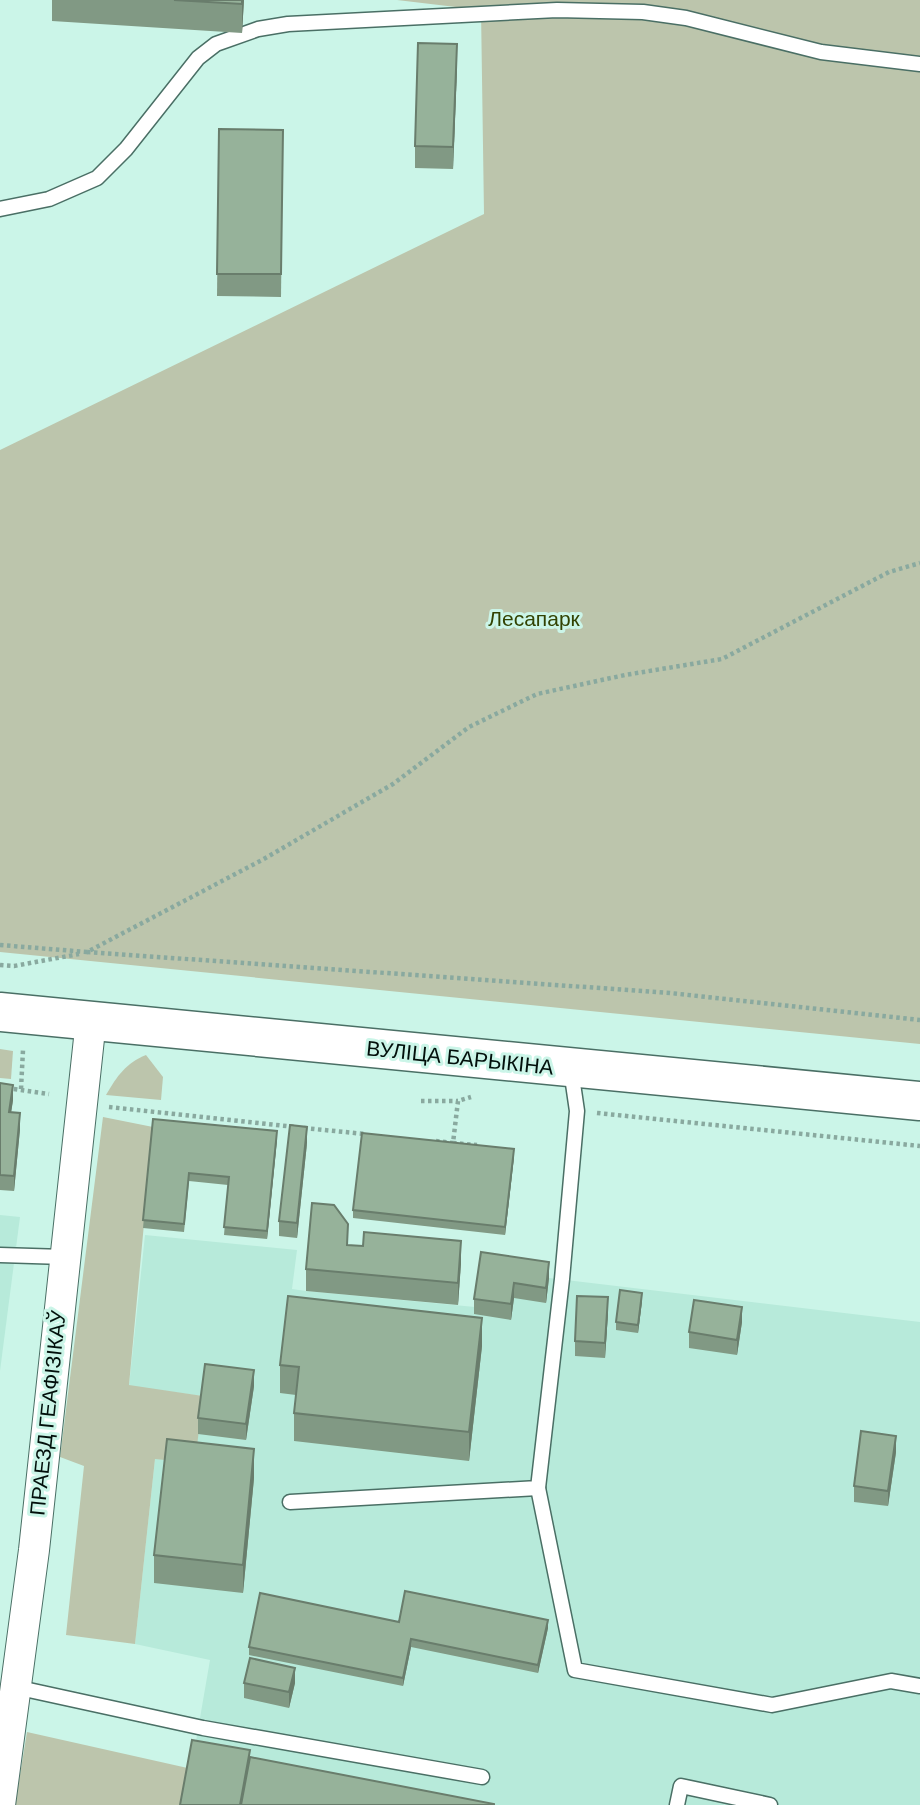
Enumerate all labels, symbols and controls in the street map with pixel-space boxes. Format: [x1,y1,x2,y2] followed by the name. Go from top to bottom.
[488,605,581,633] park label: Лесапарк
[365,1034,555,1082] street label: ВУЛІЦА БАРЫКІНА
[23,1308,73,1517] street label: ПРАЕЗД ГЕАФІЗІКАЎ

